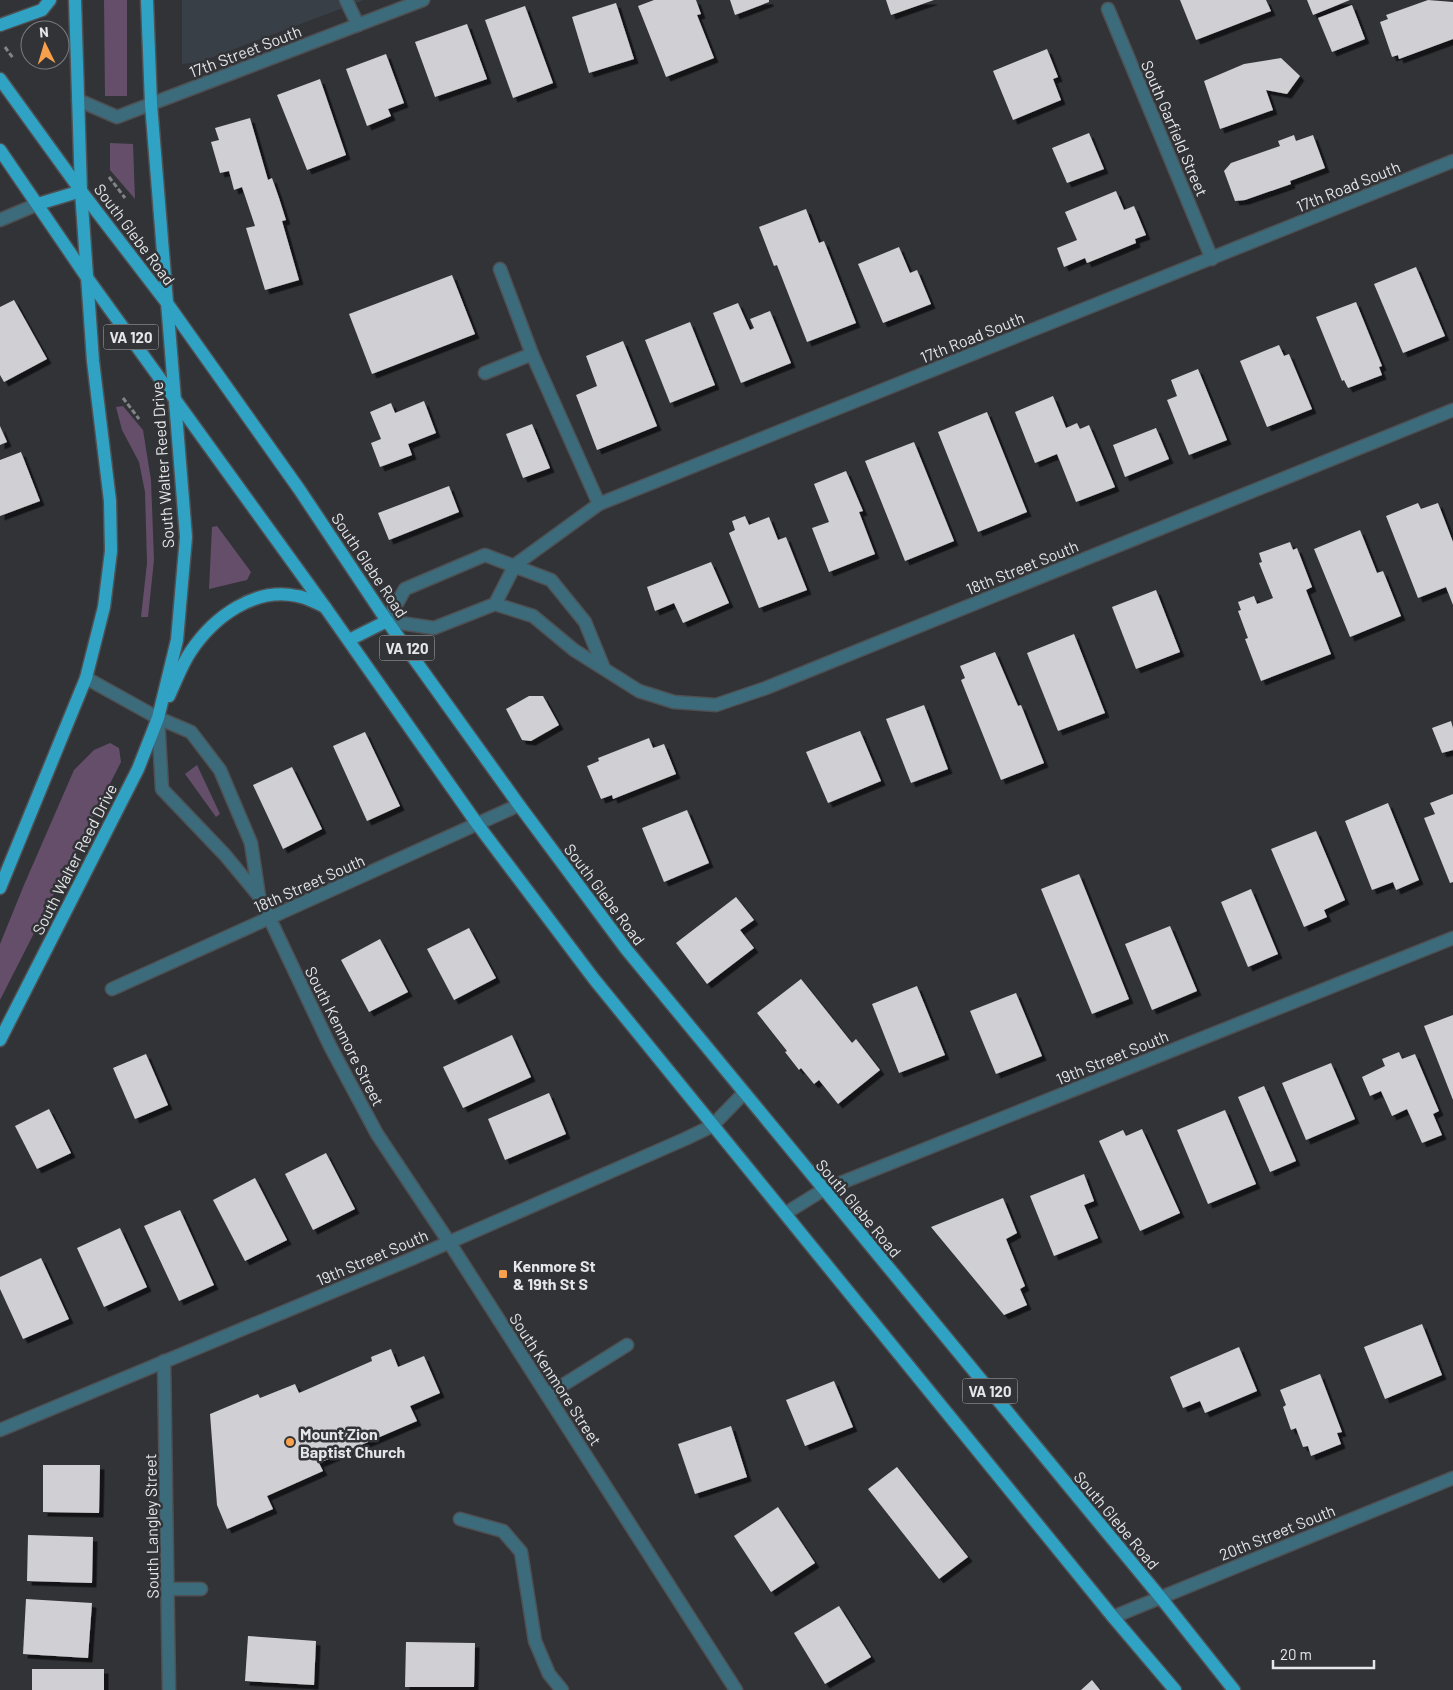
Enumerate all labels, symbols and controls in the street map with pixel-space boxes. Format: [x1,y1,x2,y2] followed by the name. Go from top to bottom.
[20,20,70,70] north arrow
[186,21,304,81] street label: 17th Street South
[38,23,49,40] text: N
[1138,57,1212,199] street label: South Garfield Street
[1293,156,1403,216] street label: 17th Road South
[91,180,179,288] street label: South Glebe Road
[917,307,1027,367] street label: 17th Road South
[104,324,158,350] road number: VA 120
[147,381,177,549] street label: South Walter Reed Drive
[328,509,412,621] street label: South Glebe Road
[963,536,1081,598] street label: 18th Street South
[380,636,434,660] road number: VA 120
[28,780,120,938] street label: South Walter Reed Drive
[561,840,649,948] street label: South Glebe Road
[251,850,367,916] street label: 18th Street South
[302,963,388,1109] street label: South Kenmore Street
[1053,1026,1171,1088] street label: 19th Street South
[812,1155,906,1261] street label: South Glebe Road
[313,1225,431,1289] street label: 19th Street South
[513,1256,596,1293] place label: Kenmore St & 19th St S
[497,1268,509,1280] marker: Kenmore St & 19th St S
[506,1309,606,1449] street label: South Kenmore Street
[962,1378,1018,1404] road number: VA 120
[300,1424,405,1461] place label: Mount Zion Baptist Church
[284,1436,296,1448] marker: Mount Zion Baptist Church
[140,1453,162,1599] street label: South Langley Street
[1070,1467,1164,1573] street label: South Glebe Road
[1216,1500,1338,1564] street label: 20th Street South
[1273,1638,1374,1670] scale bar
[1280,1645,1312,1663] text: 20 m

